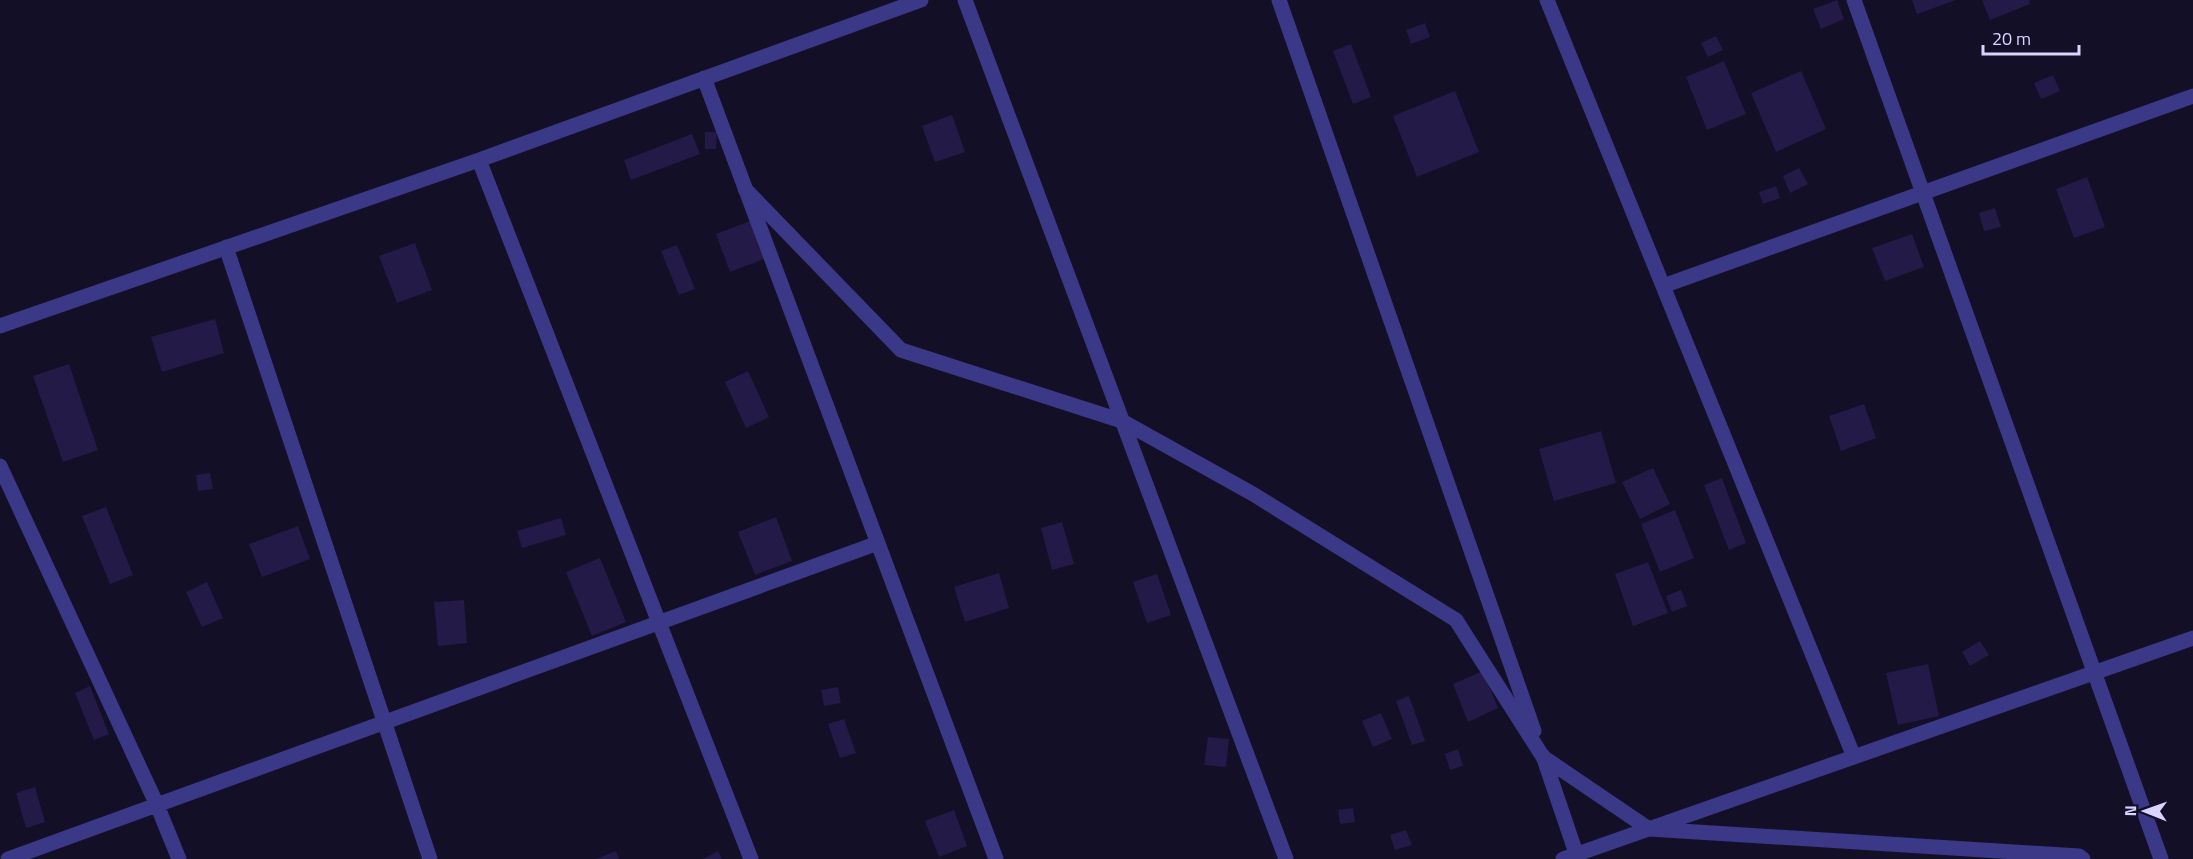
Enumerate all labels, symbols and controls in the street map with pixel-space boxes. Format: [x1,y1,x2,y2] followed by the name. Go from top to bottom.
[1983,18,2079,56] scale bar
[1992,25,2031,52] text: 20 m
[2115,781,2175,841] north arrow
[2118,805,2142,816] text: N

